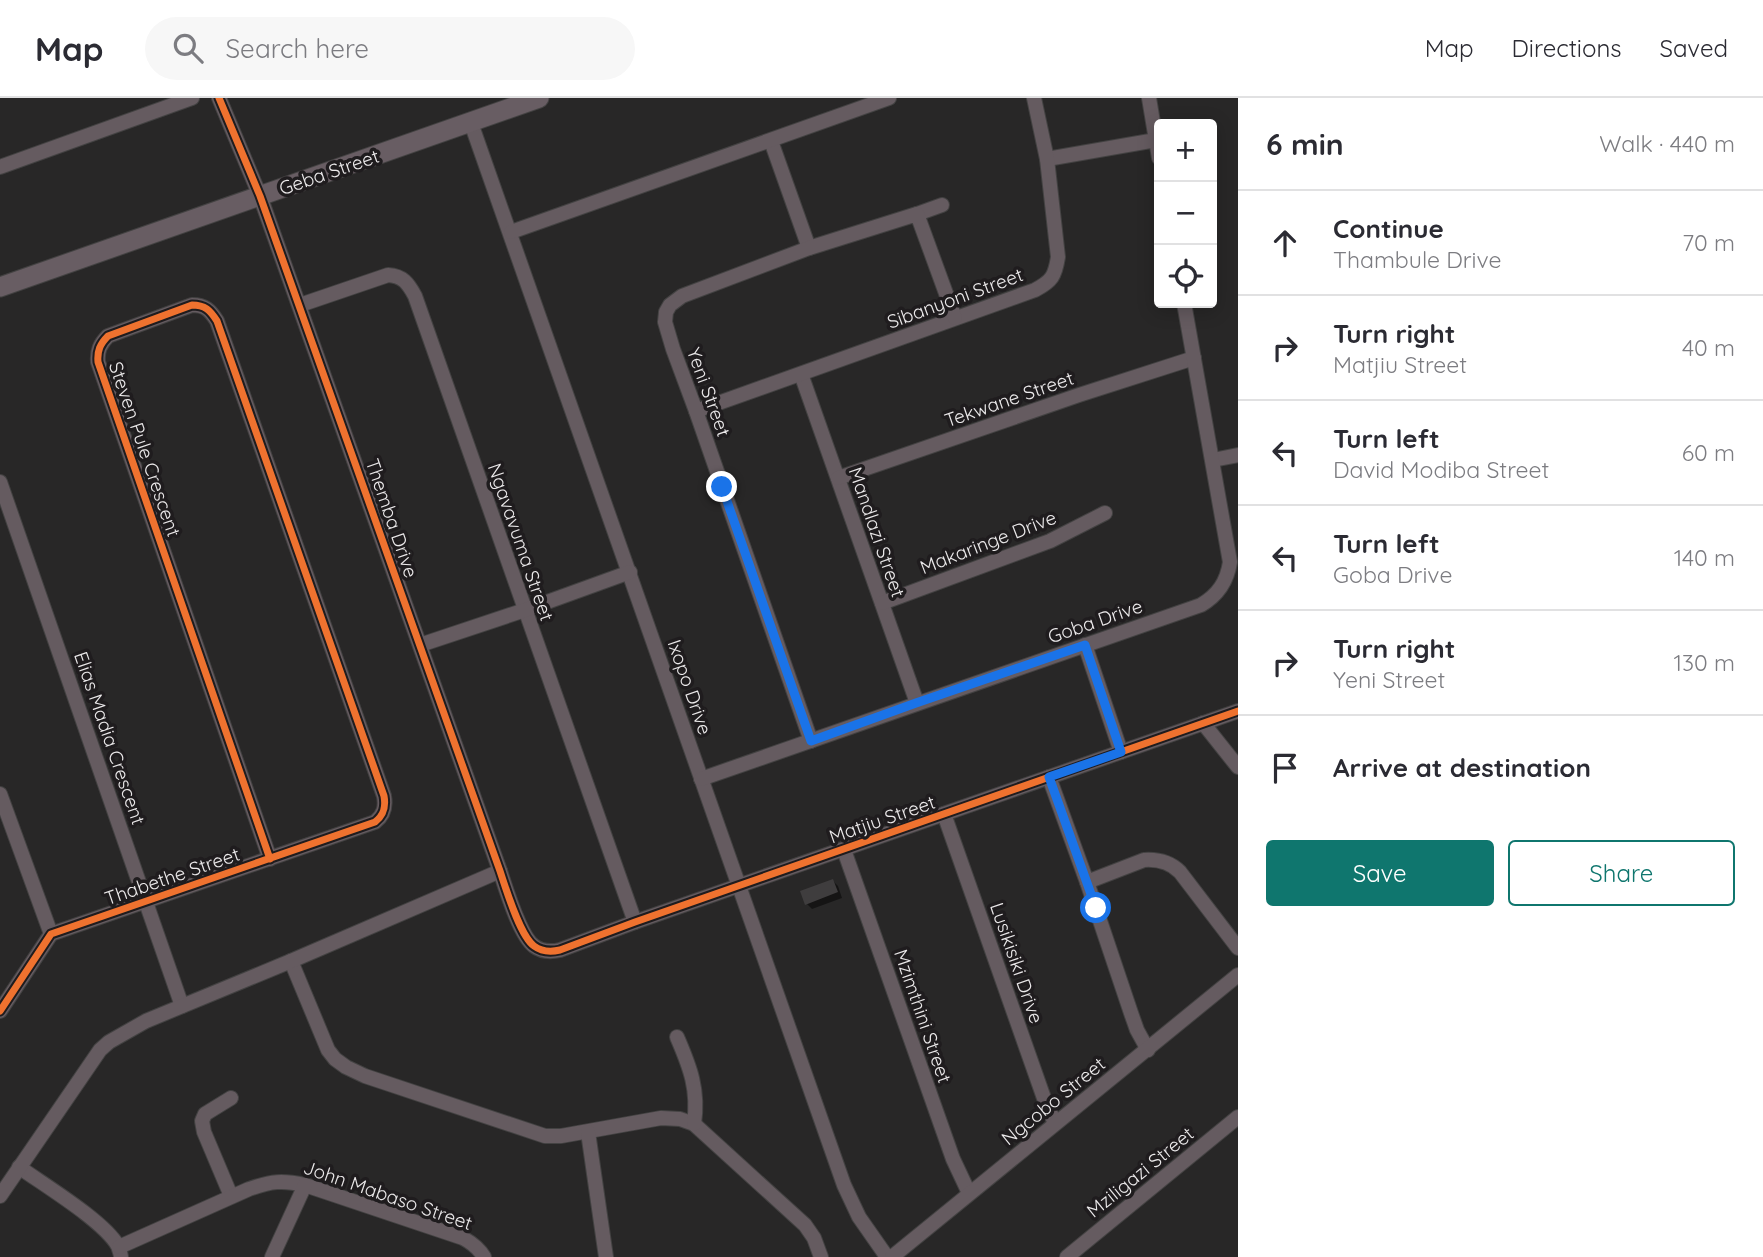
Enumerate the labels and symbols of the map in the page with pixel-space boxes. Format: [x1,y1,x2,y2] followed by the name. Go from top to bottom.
[276,144,382,200] street label: Geba Street
[884,262,1026,334] street label: Sibanyoni Street
[682,344,736,440] street label: Yeni Street
[104,358,186,540] street label: Steven Pule Crescent
[941,366,1077,432] street label: Tekwane Street
[360,455,424,581] street label: Themba Drive
[483,460,559,624] street label: Ngavavuma Street
[844,464,910,600] street label: Mandlazi Street
[706,471,737,502] route end
[916,505,1060,579] street label: Makaringe Drive
[1044,594,1146,648] street label: Goba Drive
[663,636,717,738] street label: Ixopo Drive
[69,648,151,828] street label: Elias Madia Crescent
[826,790,938,848] street label: Matjiu Street
[101,842,243,910] street label: Thabethe Street
[1080,892,1111,923] route start
[985,899,1049,1027] street label: Lusikisiki Drive
[889,946,957,1086] street label: Mzimthini Street
[996,1052,1110,1150] street label: Ngcobo Street
[1082,1121,1198,1223] street label: Mziligazi Street
[300,1155,476,1235] street label: John Mabaso Street

